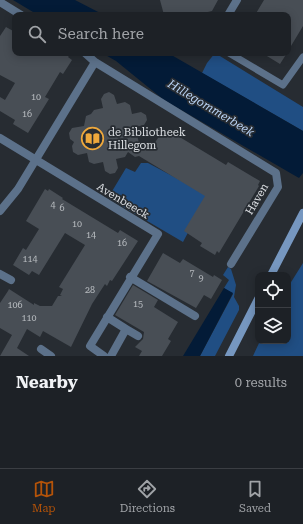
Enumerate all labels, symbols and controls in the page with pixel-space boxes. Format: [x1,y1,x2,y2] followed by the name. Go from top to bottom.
[12,12,291,56] search box
[26,23,48,45] icon: search
[58,25,144,43] text: Search here
[164,76,257,140] water label: Hillegommerbeek
[31,92,41,102] house number: 10
[22,109,32,119] house number: 16
[79,125,105,151] library icon: de Bibliotheek Hillegom
[108,126,186,152] place label: de Bibliotheek Hillegom
[94,180,152,222] street label: Avenbeeck
[243,181,271,217] street label: Haven
[50,200,56,210] house number: 4
[59,203,65,213] house number: 6
[72,219,82,229] house number: 10
[86,230,96,240] house number: 14
[117,238,127,248] house number: 16
[22,254,38,264] house number: 114
[189,268,195,278] house number: 7
[255,272,291,344] map controls
[255,272,291,308] button: locate
[198,273,204,283] house number: 9
[85,285,95,295] house number: 28
[133,299,143,309] house number: 15
[7,300,23,310] house number: 106
[255,308,291,344] button: layers
[21,313,37,323] house number: 110
[16,372,78,392] text: Nearby
[235,375,287,390] text: 0 results
[32,478,56,515] tab: Map
[120,478,175,515] tab: Directions
[239,478,271,515] tab: Saved

